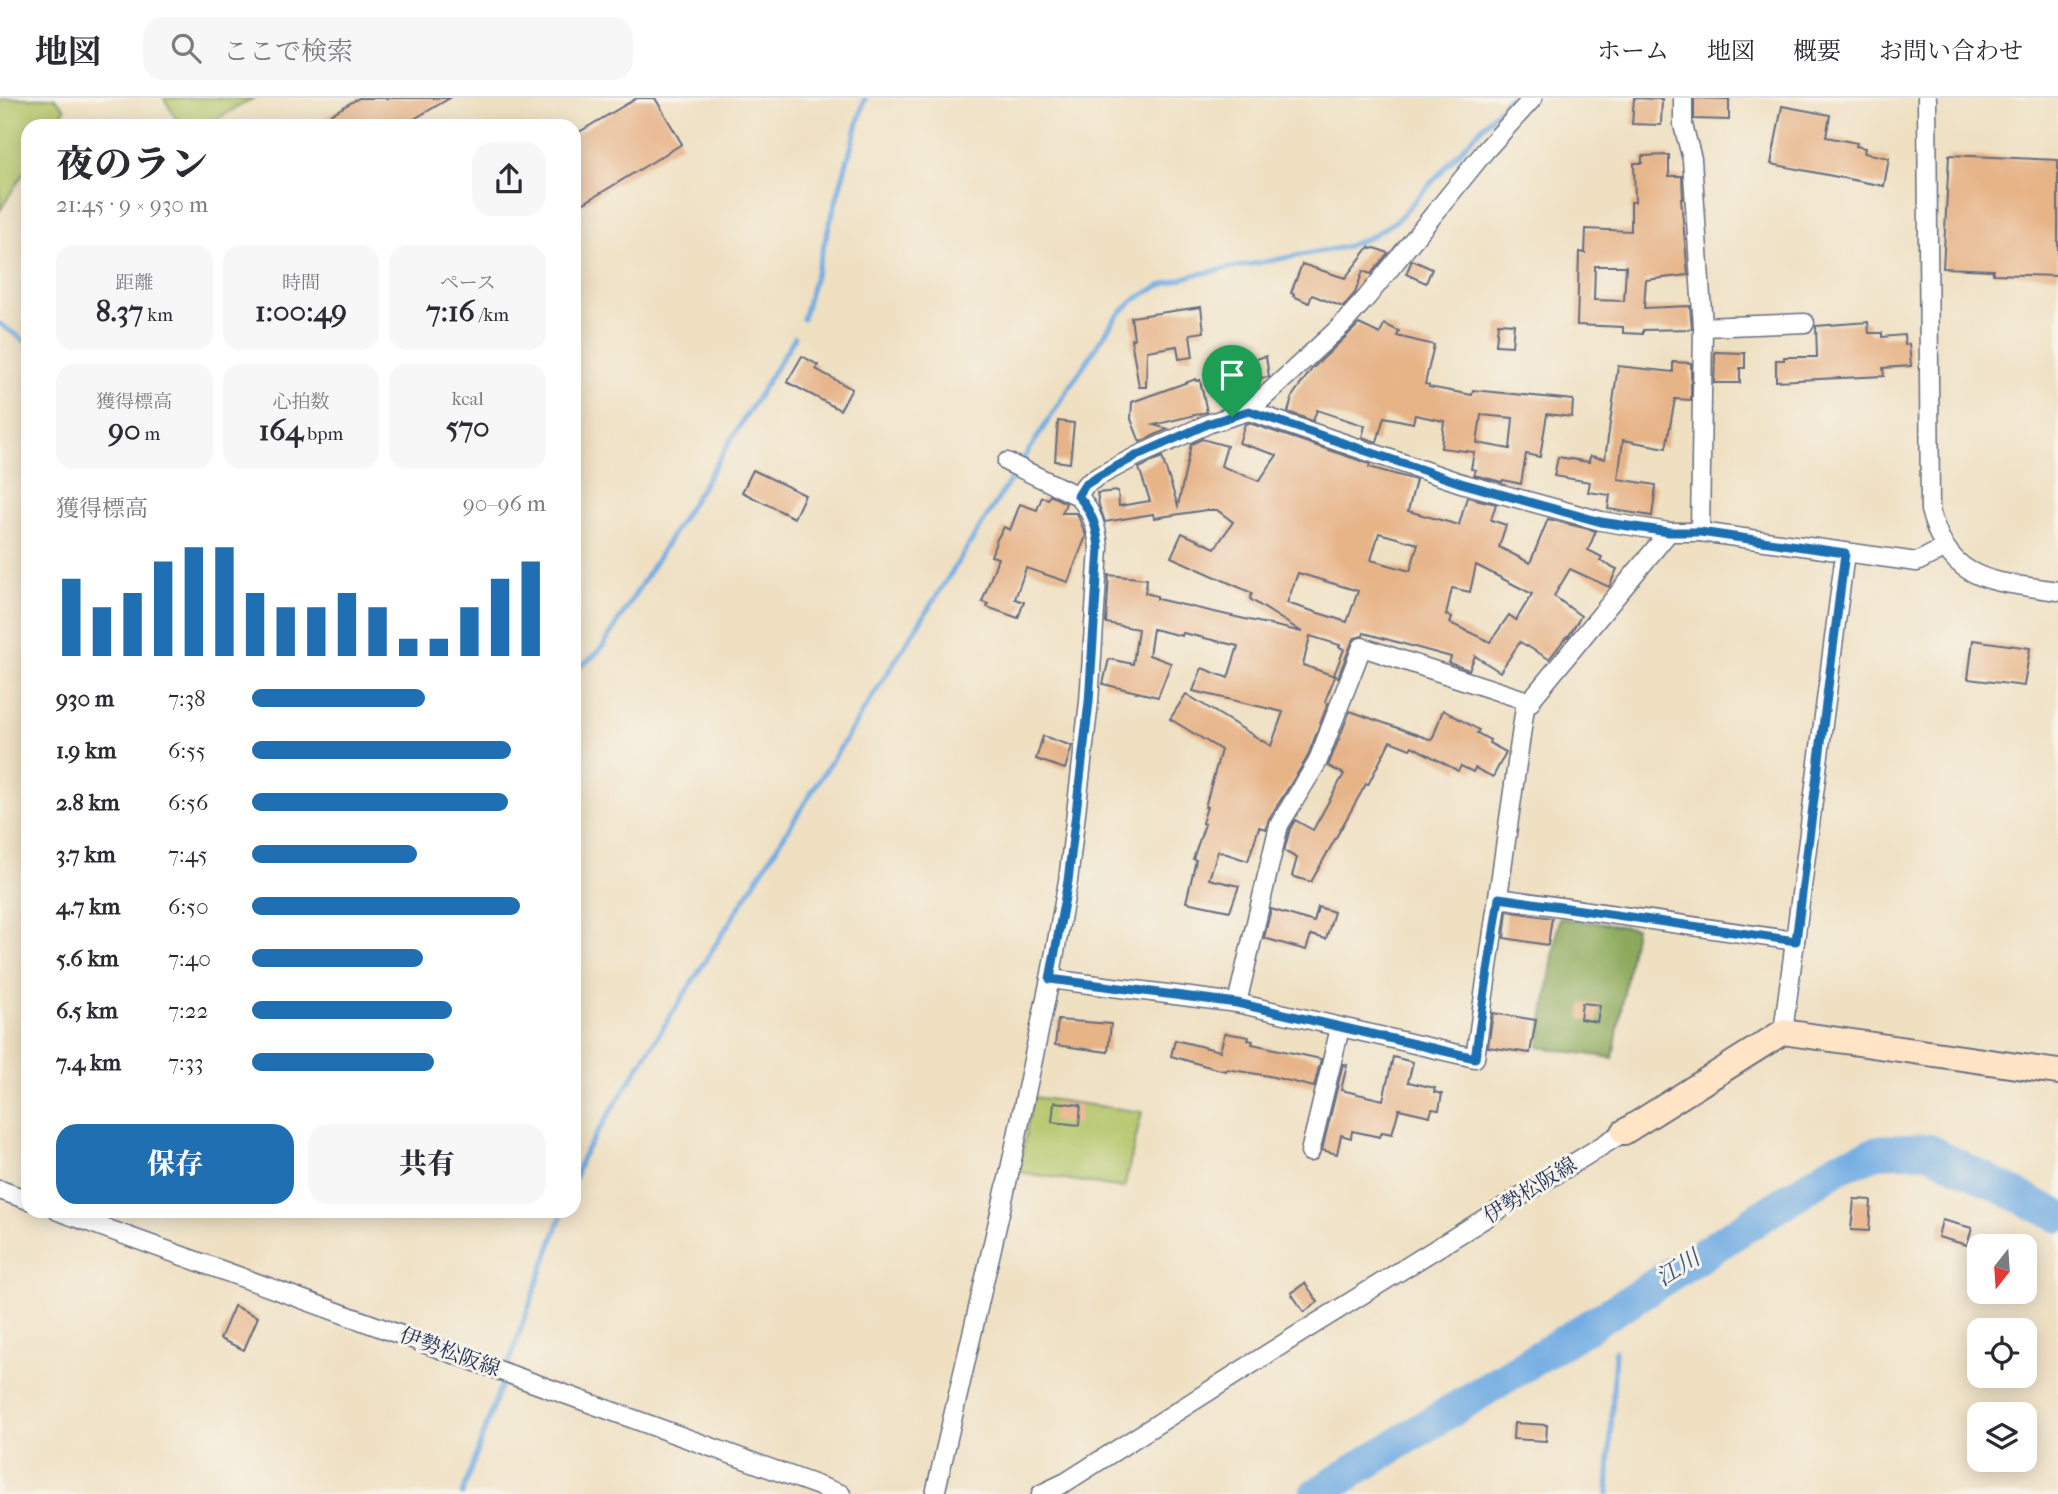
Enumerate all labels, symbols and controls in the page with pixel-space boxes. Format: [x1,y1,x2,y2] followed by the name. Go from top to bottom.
[143,17,633,80] search box
[167,29,205,67] icon: search
[35,33,101,72] text: 地図
[223,36,353,67] text: ここで検索
[1597,37,1669,65] text: ホーム
[1707,37,1755,65] text: 地図
[1793,37,1841,65] text: 概要
[1879,37,2023,65] text: お問い合わせ
[56,142,208,187] text: 夜のラン
[472,142,546,216] button: share
[56,191,208,218] text: 21:45 · 9 × 930 m
[115,272,153,294] text: 距離
[282,272,320,294] text: 時間
[440,272,496,294] text: ペース
[96,294,143,329] text: 8.37
[255,294,347,329] text: 1:00:49
[426,294,475,329] text: 7:16
[143,304,173,326] text: km
[475,304,509,326] text: /km
[1202,345,1262,417] pin
[1213,356,1251,394] icon: arrive
[452,388,484,410] text: kcal
[96,391,172,413] text: 獲得標高
[272,391,330,413] text: 心拍数
[446,410,490,445] text: 570
[108,413,141,448] text: 90
[259,413,303,448] text: 164
[141,423,160,445] text: m
[303,423,343,445] text: bpm
[463,490,546,517] text: 90–96 m
[56,495,148,522] text: 獲得標高
[56,685,114,712] text: 930 m
[168,685,206,712] text: 7:38
[56,737,116,764] text: 1.9 km
[168,737,206,764] text: 6:55
[56,789,120,816] text: 2.8 km
[168,789,208,816] text: 6:56
[56,841,116,868] text: 3.7 km
[168,841,208,868] text: 7:45
[56,893,120,920] text: 4.7 km
[168,893,209,920] text: 6:50
[56,945,119,972] text: 5.6 km
[168,945,211,972] text: 7:40
[56,997,118,1024] text: 6.5 km
[168,997,208,1024] text: 7:22
[56,1049,121,1076] text: 7.4 km
[168,1049,204,1076] text: 7:33
[56,1124,294,1204] button: 保存
[308,1124,546,1204] button: 共有
[1479,1152,1581,1228] street label: 伊勢松阪線
[1967,1234,2037,1304] north arrow
[1967,1234,2037,1472] map controls
[1651,1243,1707,1292] water label: 江川
[1967,1318,2037,1388] button: locate
[397,1323,503,1381] street label: 伊勢松阪線
[1967,1402,2037,1472] button: layers

